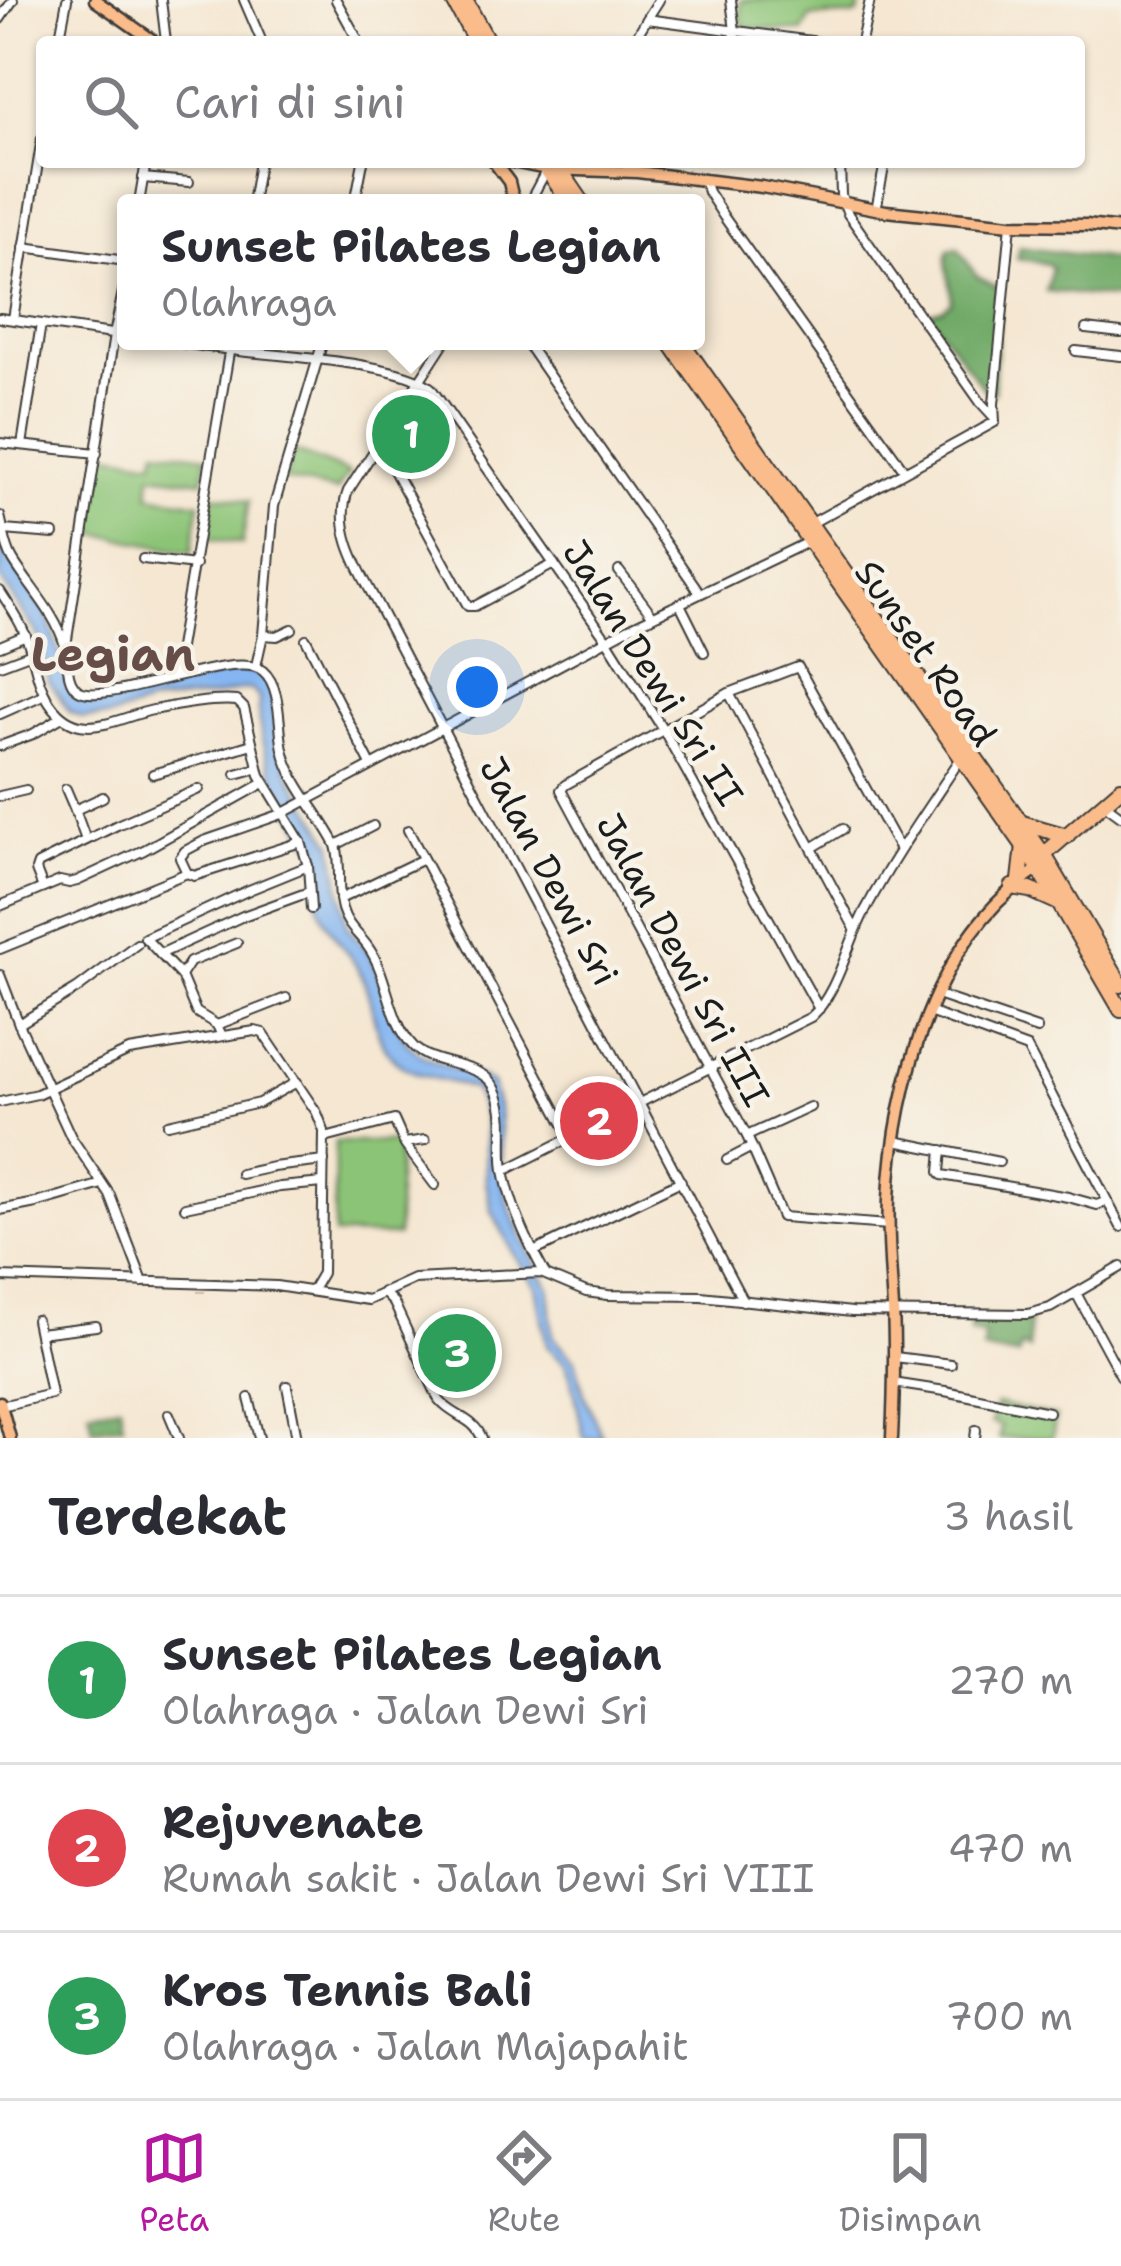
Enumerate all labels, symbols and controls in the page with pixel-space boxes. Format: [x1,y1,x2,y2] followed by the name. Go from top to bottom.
[36,36,1085,168] search box
[78,69,144,135] icon: search
[174,72,406,132] text: Cari di sini
[117,194,705,350] popup
[161,216,661,276] text: Sunset Pilates Legian
[161,276,337,328] text: Olahraga
[372,389,450,479] pin: 1
[551,531,755,815] street label: Jalan Dewi Sri II
[844,550,1008,756] street label: Sunset Road
[31,622,195,686] district label: Legian
[447,657,507,717] your location
[468,748,630,994] street label: Jalan Dewi Sri
[585,805,781,1115] street label: Jalan Dewi Sri III
[560,1076,638,1166] pin: 2
[418,1308,496,1398] pin: 3
[48,1482,287,1550] text: Terdekat
[943,1490,1073,1542] text: 3 hasil
[162,1624,662,1684] text: Sunset Pilates Legian
[78,1654,96,1706] text: 1
[948,1654,1073,1706] text: 270 m
[162,1684,649,1736] text: Olahraga · Jalan Dewi Sri
[162,1792,424,1852] text: Rejuvenate
[73,1822,101,1874] text: 2
[948,1822,1073,1874] text: 470 m
[162,1852,814,1904] text: Rumah sakit · Jalan Dewi Sri VIII
[162,1960,533,2020] text: Kros Tennis Bali
[73,1990,101,2042] text: 3
[945,1990,1073,2042] text: 700 m
[162,2020,689,2072] text: Olahraga · Jalan Majapahit
[139,2125,209,2242] tab: Peta
[488,2125,561,2242] tab: Rute
[839,2125,982,2242] tab: Disimpan

